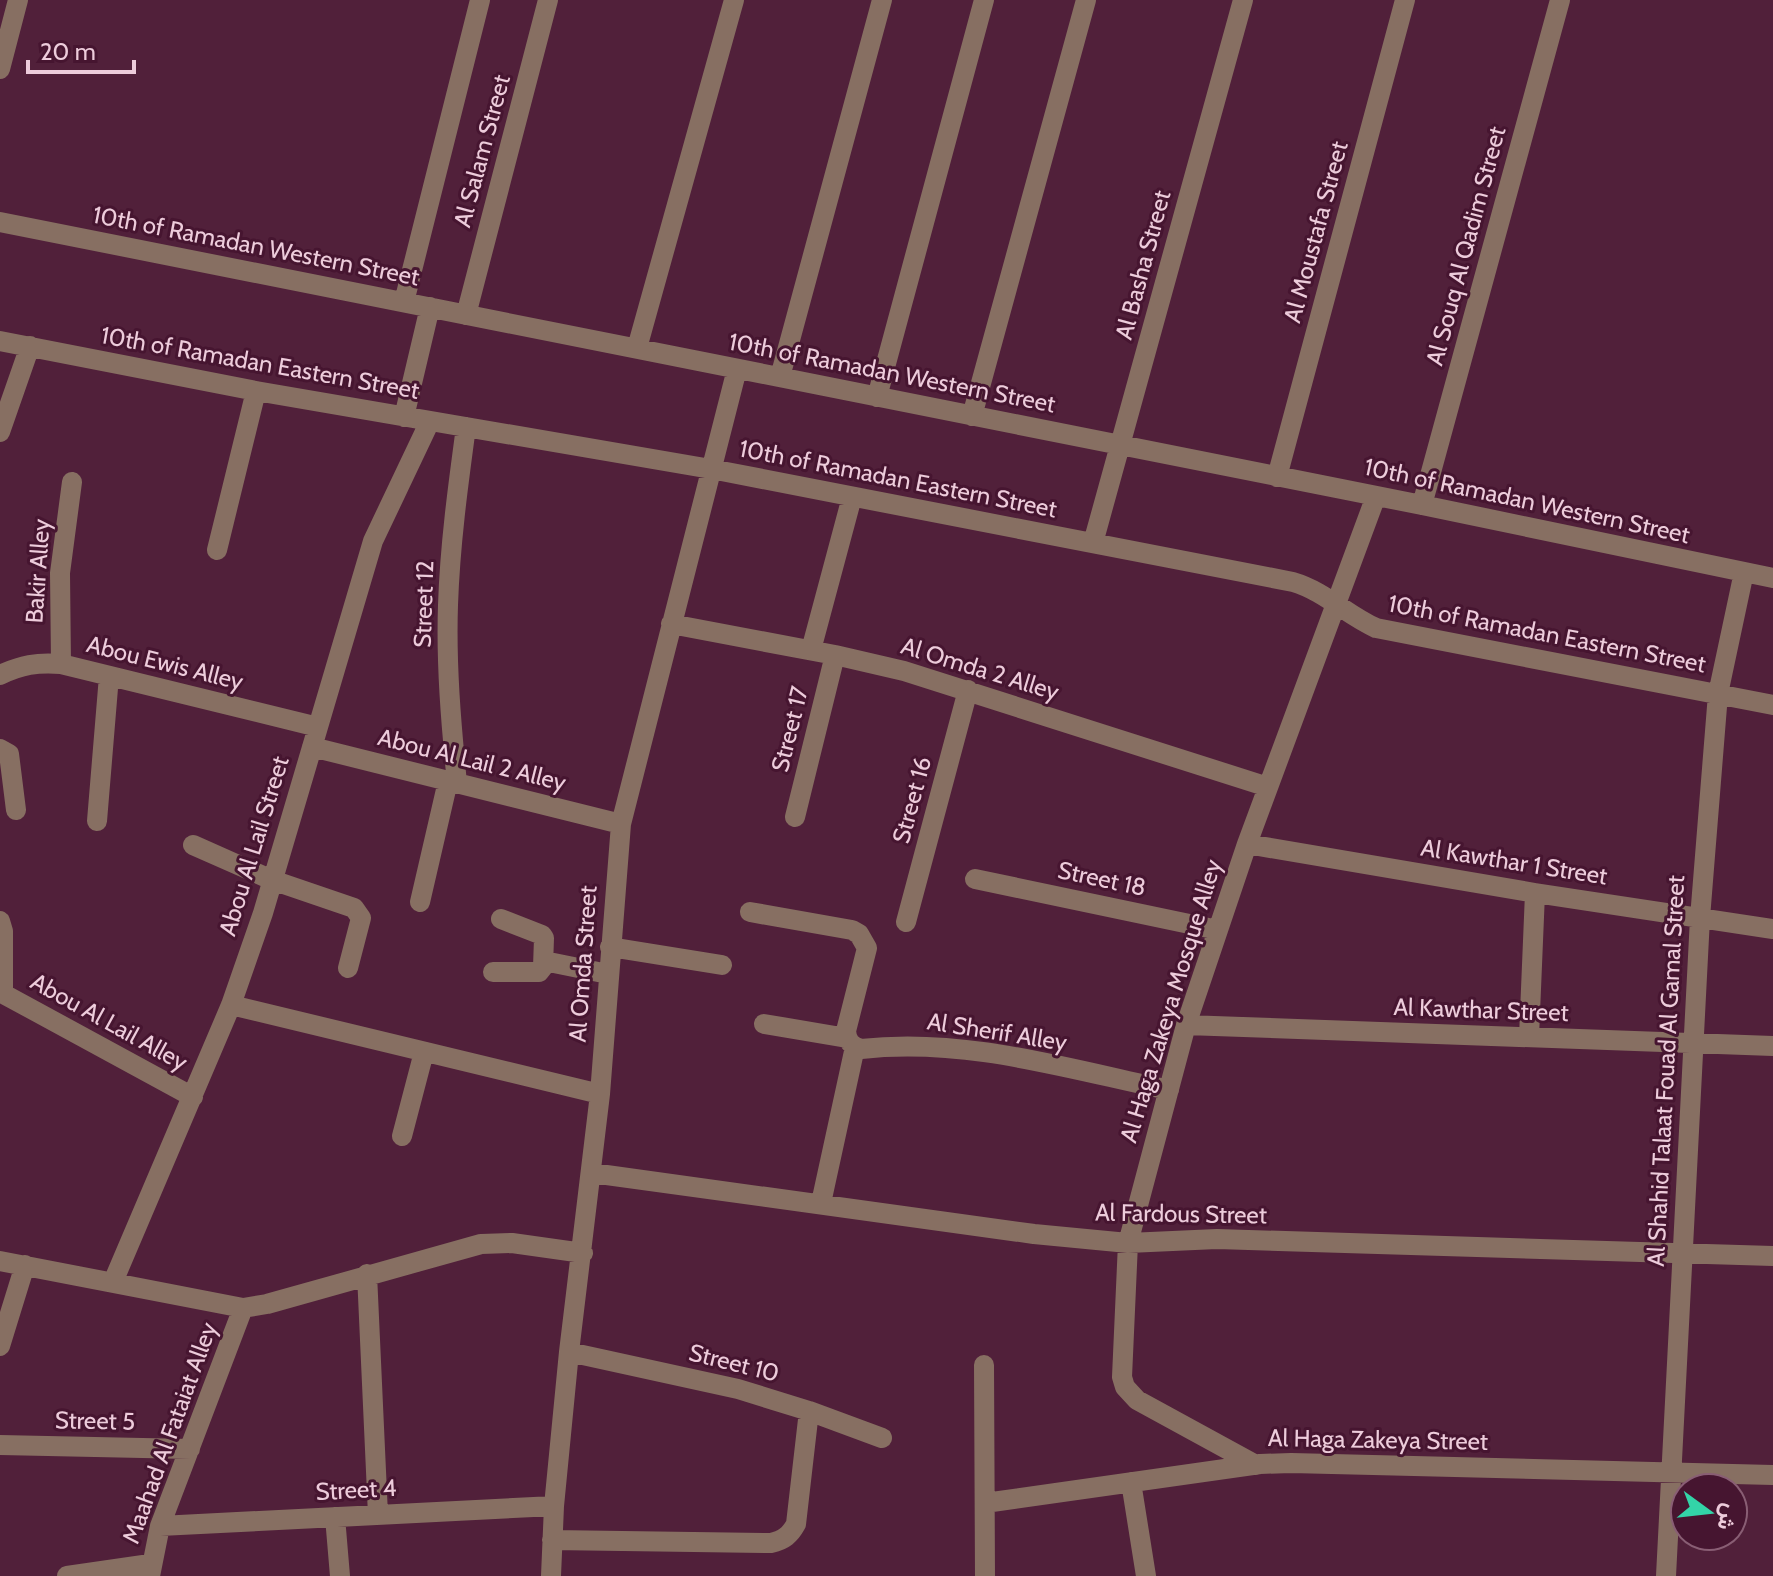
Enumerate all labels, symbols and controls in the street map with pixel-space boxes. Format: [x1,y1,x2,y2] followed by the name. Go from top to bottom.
[28,24,134,74] scale bar
[40,37,96,66] text: 20 m
[447,72,516,230] street label: Al Salam Street
[1420,123,1511,369] street label: Al Souq Al Qadim Street
[1277,138,1354,326] street label: Al Moustafa Street
[1109,187,1176,343] street label: Al Basha Street
[90,200,422,291] street label: 10th of Ramadan Western Street
[99,320,422,405] street label: 10th of Ramadan Eastern Street
[726,327,1058,418] street label: 10th of Ramadan Western Street
[737,433,1059,524] street label: 10th of Ramadan Eastern Street
[1362,452,1692,549] street label: 10th of Ramadan Western Street
[19,518,56,624] street label: Bakir Alley
[407,560,440,648] street label: Street 12
[1386,588,1708,679] street label: 10th of Ramadan Eastern Street
[84,629,246,696] street label: Abou Ewis Alley
[898,631,1063,706] street label: Al Omda 2 Alley
[765,683,814,775] street label: Street 17
[375,722,569,797] street label: Abou Al Lail 2 Alley
[212,753,295,939] street label: Abou Al Lail Street
[886,753,937,846] street label: Street 16
[1419,832,1609,891] street label: Al Kawthar 1 Street
[1055,855,1149,902] street label: Street 18
[1114,856,1227,1146] street label: Al Haga Zakeya Mosque Alley
[1641,875,1690,1267] street label: Al Shahid Talaat Fouad Al Gamal Street
[563,885,602,1043] street label: Al Omda Street
[26,967,193,1077] street label: Abou Al Lail Alley
[1393,992,1569,1027] street label: Al Kawthar Street
[925,1006,1069,1057] street label: Al Sherif Alley
[1095,1198,1267,1229] street label: Al Fardous Street
[116,1318,223,1547] street label: Maahad Al Fataiat Alley
[686,1337,782,1388] street label: Street 10
[55,1405,135,1436] street label: Street 5
[1268,1423,1488,1456] street label: Al Haga Zakeya Street
[1669,1472,1749,1552] north arrow
[315,1473,397,1506] street label: Street 4
[1711,1501,1744,1533] text: ش

